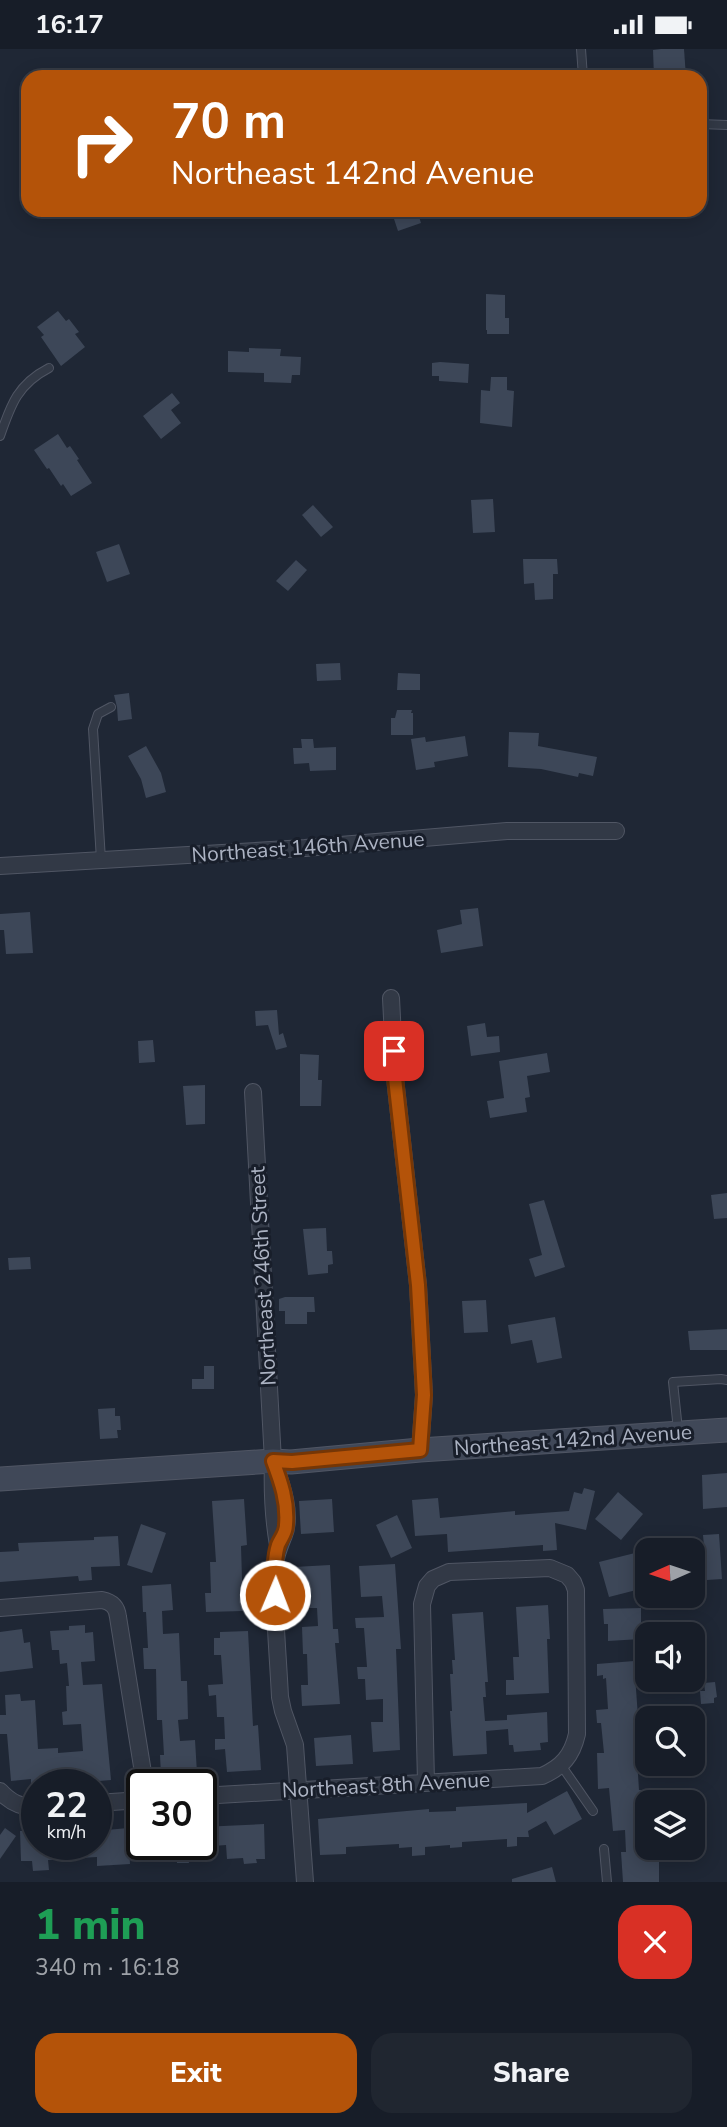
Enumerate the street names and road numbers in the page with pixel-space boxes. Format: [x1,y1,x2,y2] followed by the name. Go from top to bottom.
[191,825,425,869] street label: Northeast 146th Avenue
[243,1165,283,1386] street label: Northeast 246th Street
[453,1418,693,1462] street label: Northeast 142nd Avenue
[281,1766,491,1804] street label: Northeast 8th Avenue

